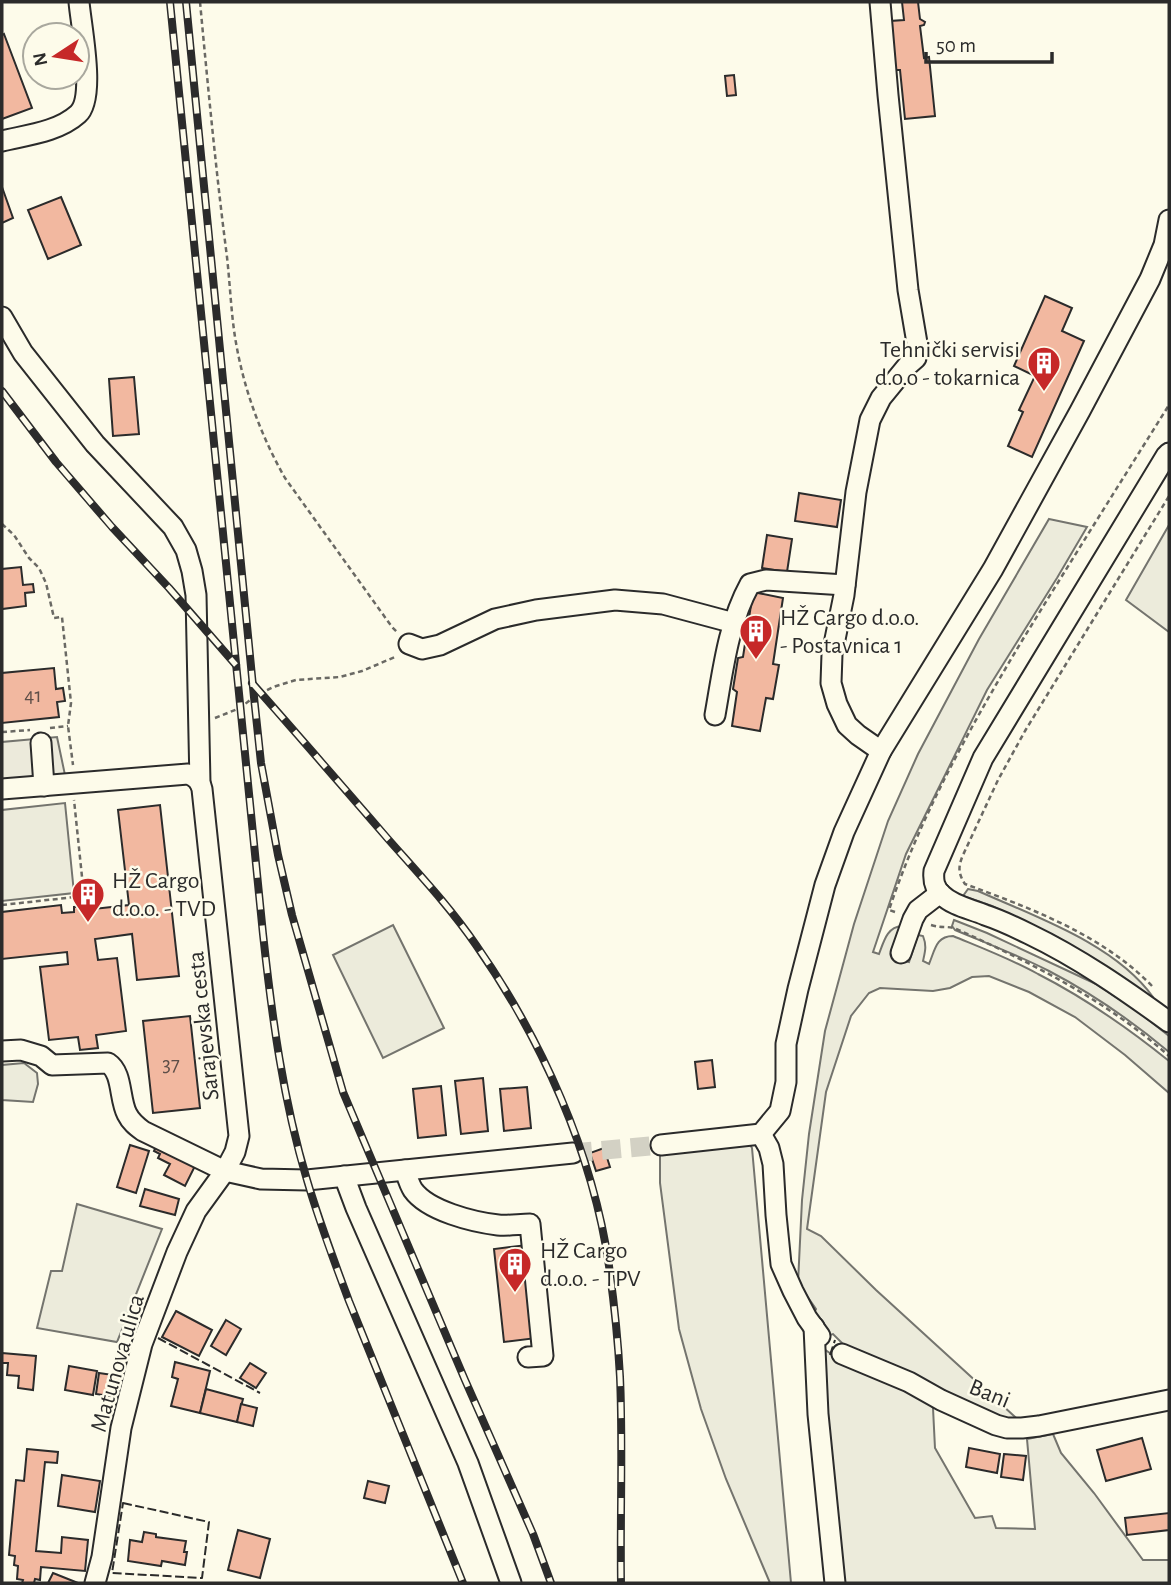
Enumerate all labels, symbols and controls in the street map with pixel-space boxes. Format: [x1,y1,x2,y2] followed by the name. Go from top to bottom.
[21,21,91,91] north arrow
[926,21,1052,65] scale bar
[936,35,976,56] text: 50 m
[30,51,52,68] text: N
[875,338,1020,390] place label: Tehnički servisi d.o.o - tokarnica
[1025,344,1063,393] building icon: Tehnički servisi d.o.o - tokarnica
[780,605,920,658] place label: HŽ Cargo d.o.o. - Postavnica 1
[737,612,775,661] building icon: HŽ Cargo d.o.o. - Postavnica 1
[24,685,42,706] house number: 41
[112,868,216,921] place label: HŽ Cargo d.o.o. - TVD
[69,875,107,924] building icon: HŽ Cargo d.o.o. - TVD
[184,950,224,1102] street label: Sarajevska cesta
[162,1054,180,1075] house number: 37
[540,1238,641,1291] place label: HŽ Cargo d.o.o. - TPV
[496,1245,534,1294] building icon: HŽ Cargo d.o.o. - TPV
[87,1292,149,1435] street label: Matunova ulica
[966,1375,1014,1413] street label: Bani

